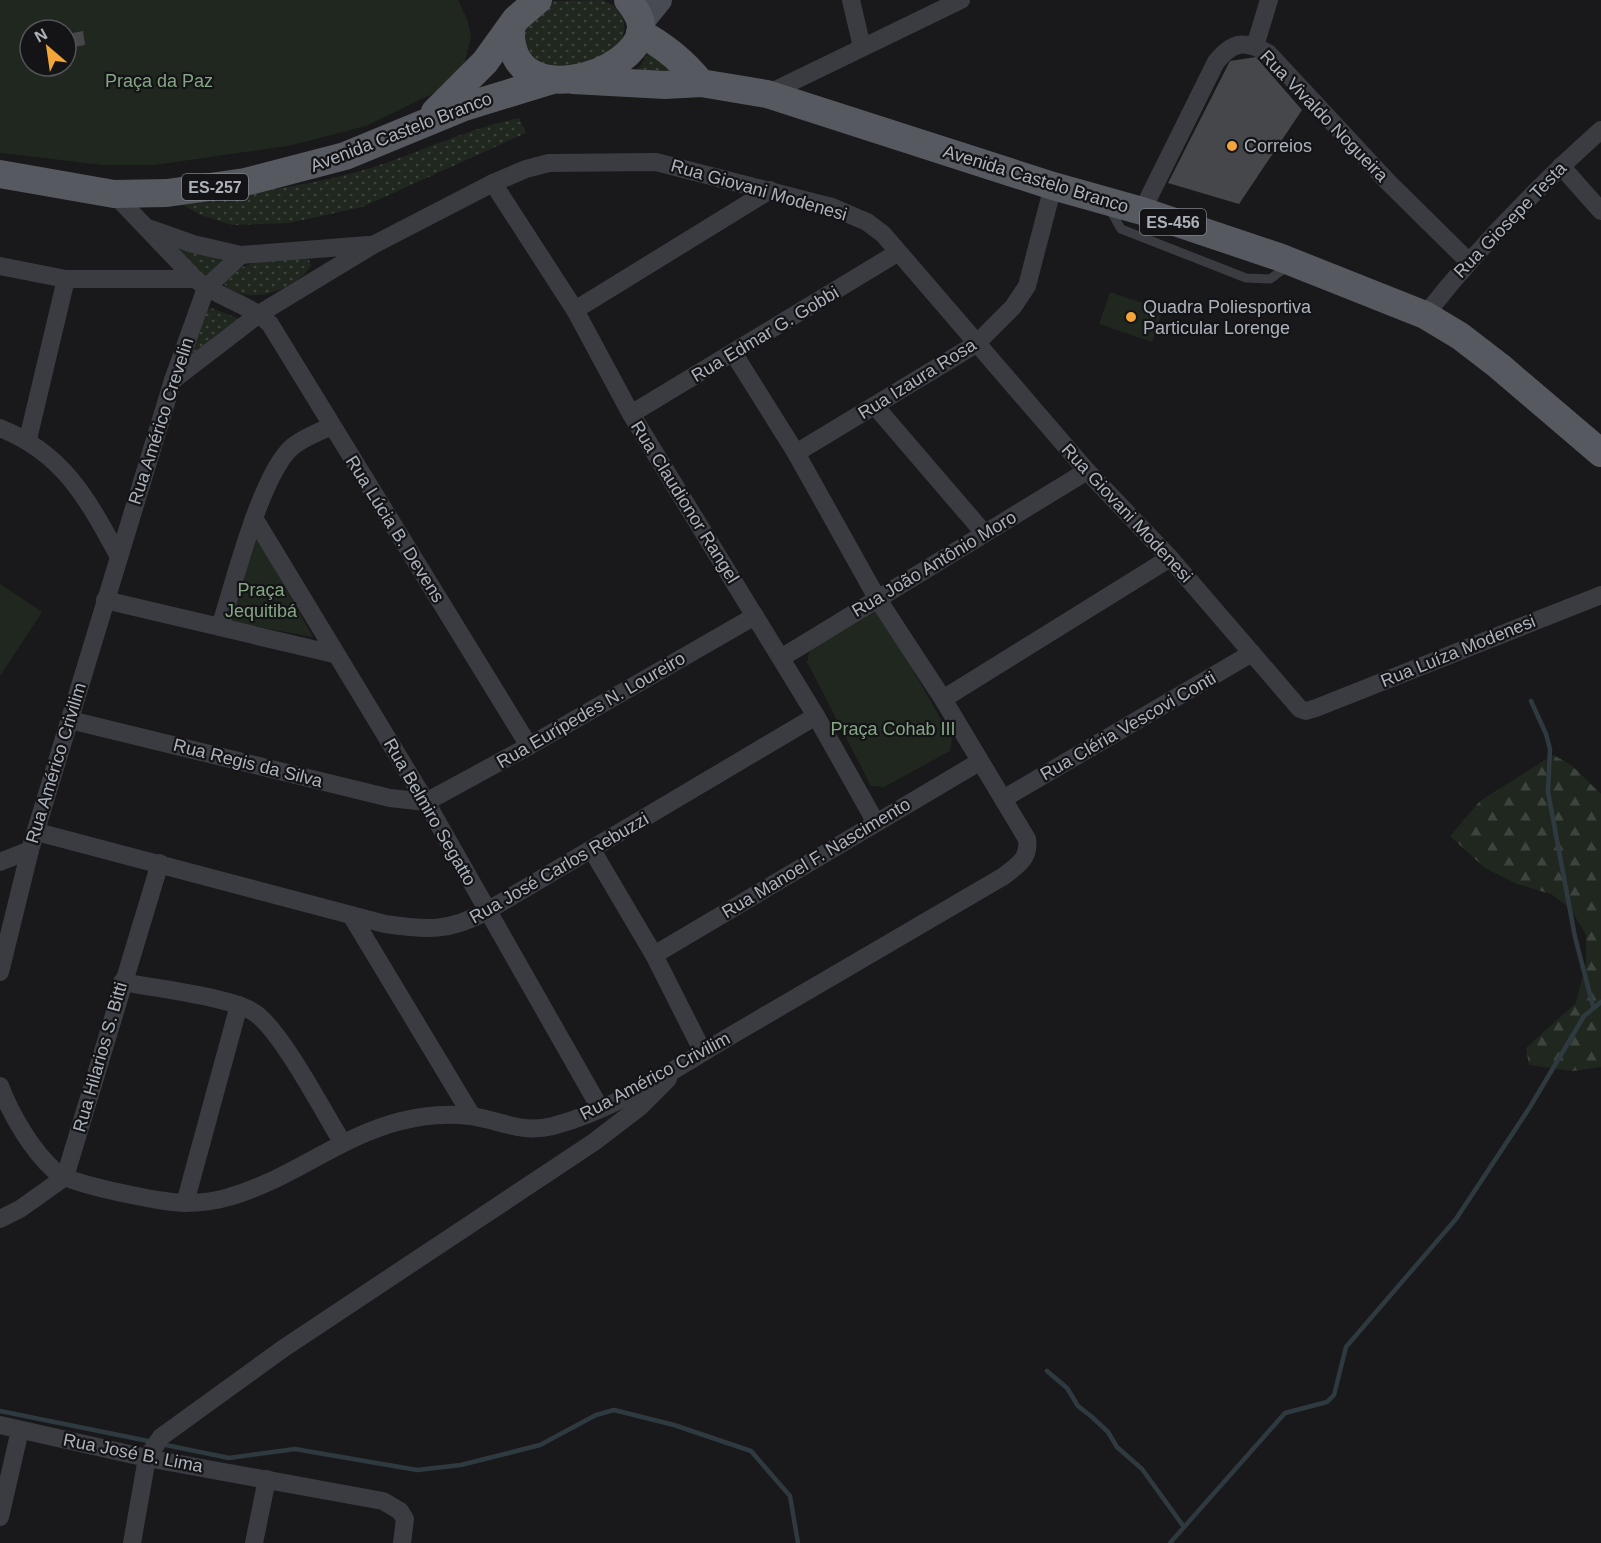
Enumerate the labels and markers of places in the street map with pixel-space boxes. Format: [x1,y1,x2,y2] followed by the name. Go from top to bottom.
[1244,136,1312,156] place label: Correios
[1225,139,1239,153] marker: Correios
[1143,297,1312,338] place label: Quadra Poliesportiva Particular Lorenge
[1124,310,1138,324] marker: Quadra Poliesportiva Particular Lorenge

